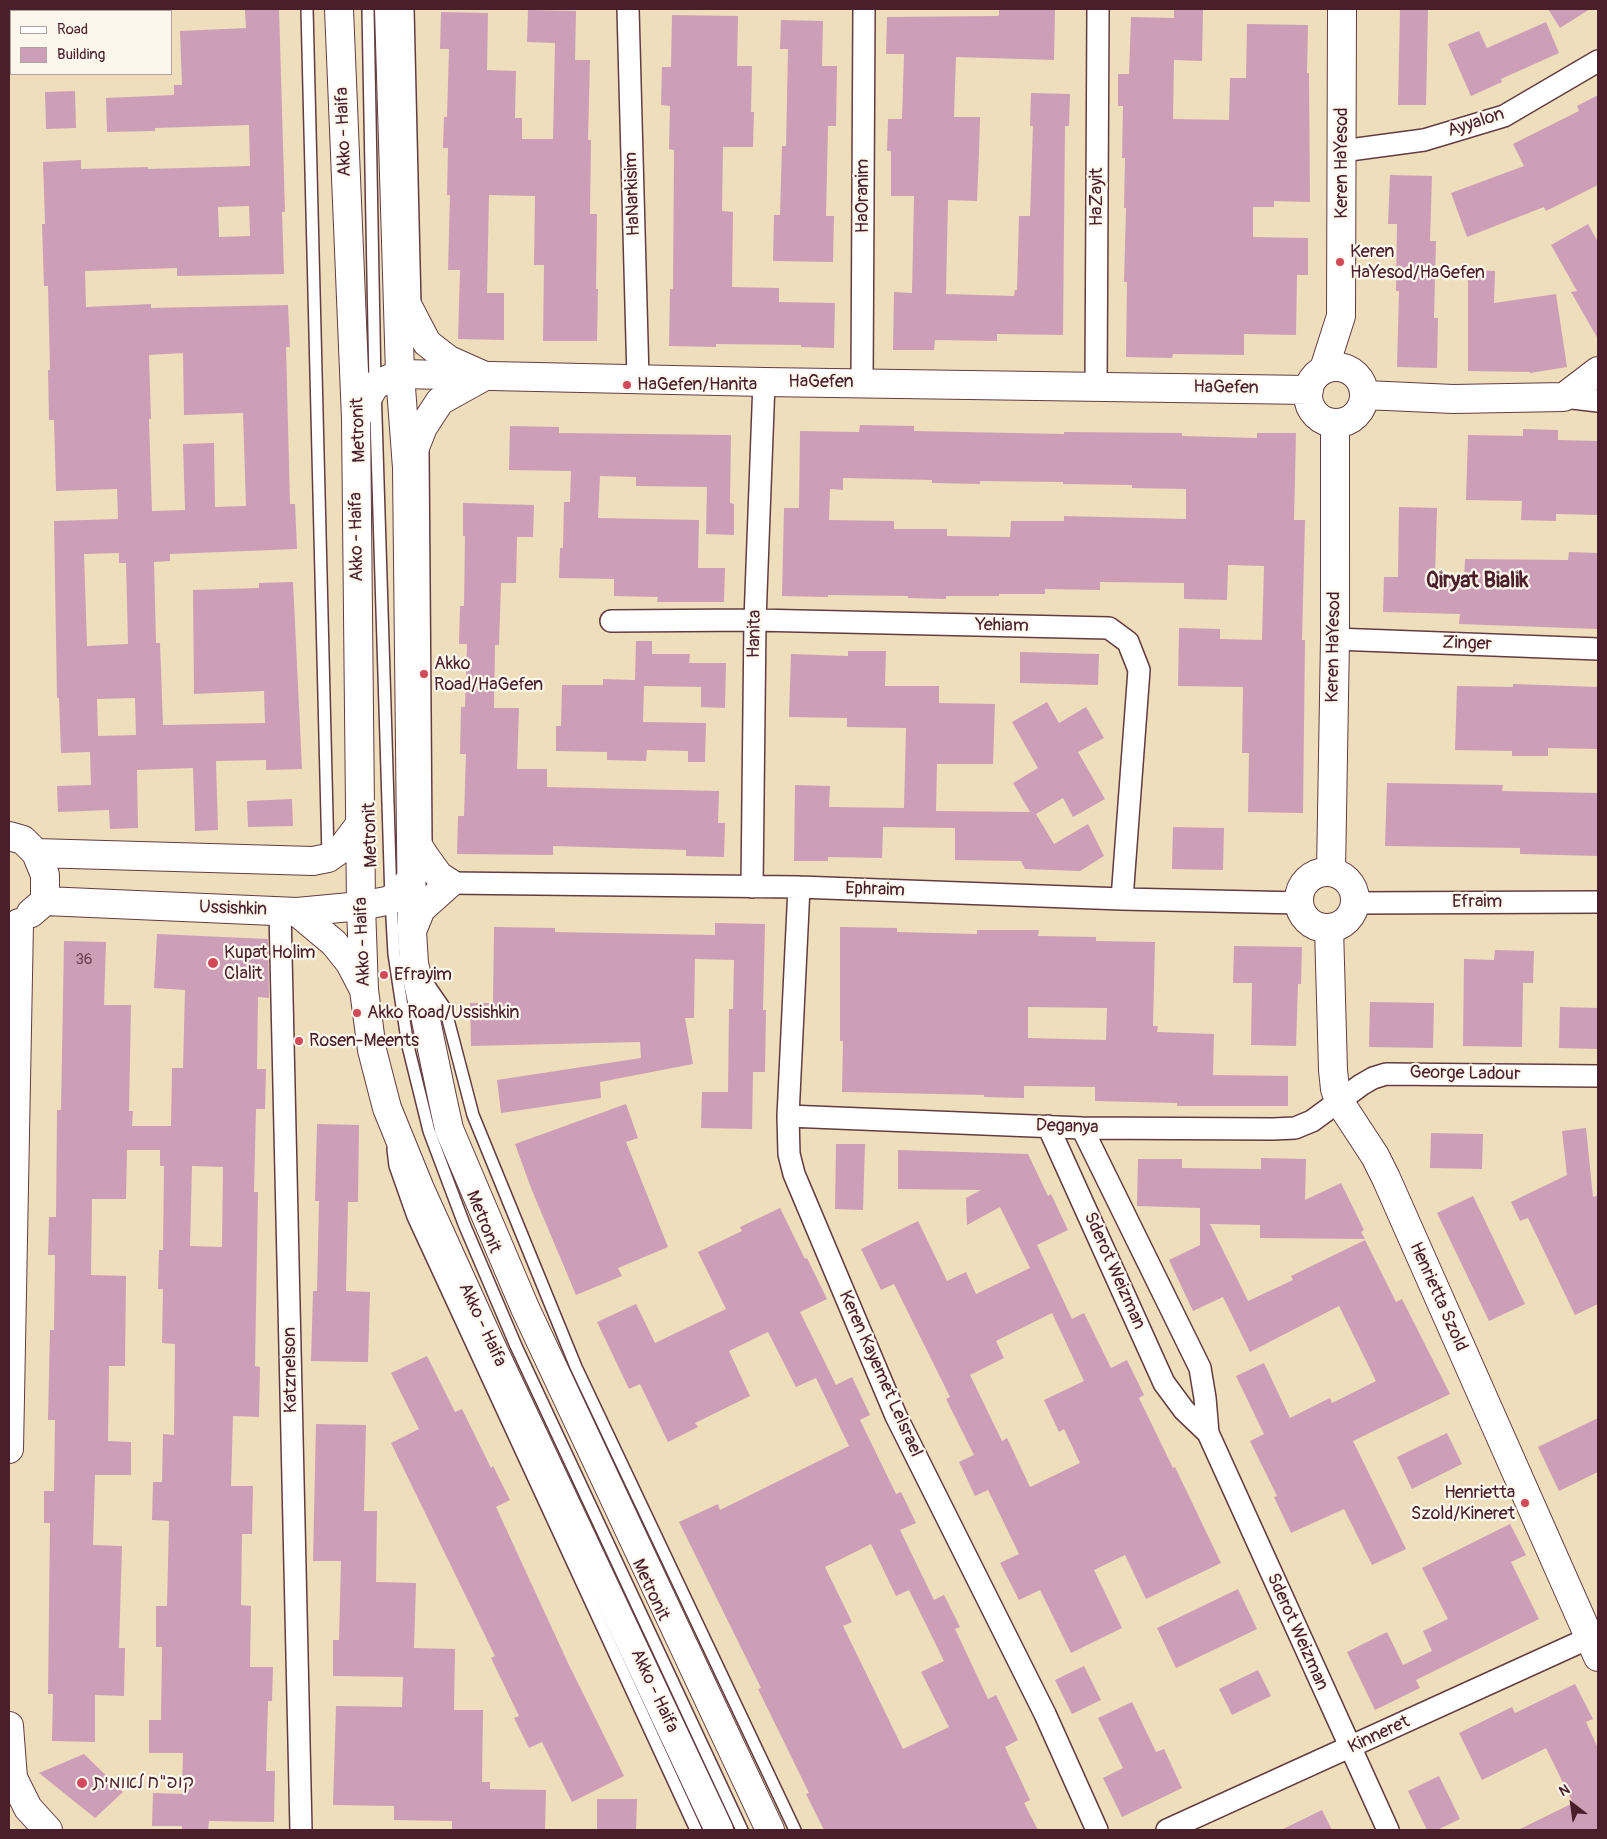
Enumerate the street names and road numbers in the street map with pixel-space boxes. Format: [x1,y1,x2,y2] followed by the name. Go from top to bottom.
[332,87,356,177] street label: Akko - Haifa
[1445,104,1507,142] street label: Ayyalon
[1331,107,1353,219] street label: Keren HaYesod
[621,152,645,236] street label: HaNarkisim
[852,159,874,233] street label: HaOranim
[1086,168,1108,226] street label: HaZayit
[788,371,854,393] street label: HaGefen
[1193,377,1259,399] street label: HaGefen
[347,397,371,463] street label: Metronit
[345,492,369,582] street label: Akko - Haifa
[1322,591,1346,703] street label: Keren HaYesod
[744,610,766,658] street label: Hanita
[975,615,1029,637] street label: Yehiam
[1442,632,1492,656] street label: Zinger
[359,802,383,868] street label: Metronit
[845,878,905,902] street label: Ephraim
[1452,891,1502,913] street label: Efraim
[198,897,268,921] street label: Ussishkin
[351,897,375,987] street label: Akko - Haifa
[1409,1062,1521,1086] street label: George Ladour
[1035,1115,1099,1139] street label: Deganya
[461,1188,505,1256] street label: Metronit
[1078,1209,1150,1333] street label: Sderot Weizman
[1404,1239,1472,1355] street label: Henrietta Szold
[453,1280,511,1370] street label: Akko - Haifa
[834,1287,926,1461] street label: Keren Kayemet LeIsrael
[279,1327,303,1413] street label: Katznelson
[626,1556,674,1624] street label: Metronit
[1261,1570,1333,1694] street label: Sderot Weizman
[625,1646,683,1736] street label: Akko - Haifa
[1345,1711,1413,1759] street label: Kinneret

